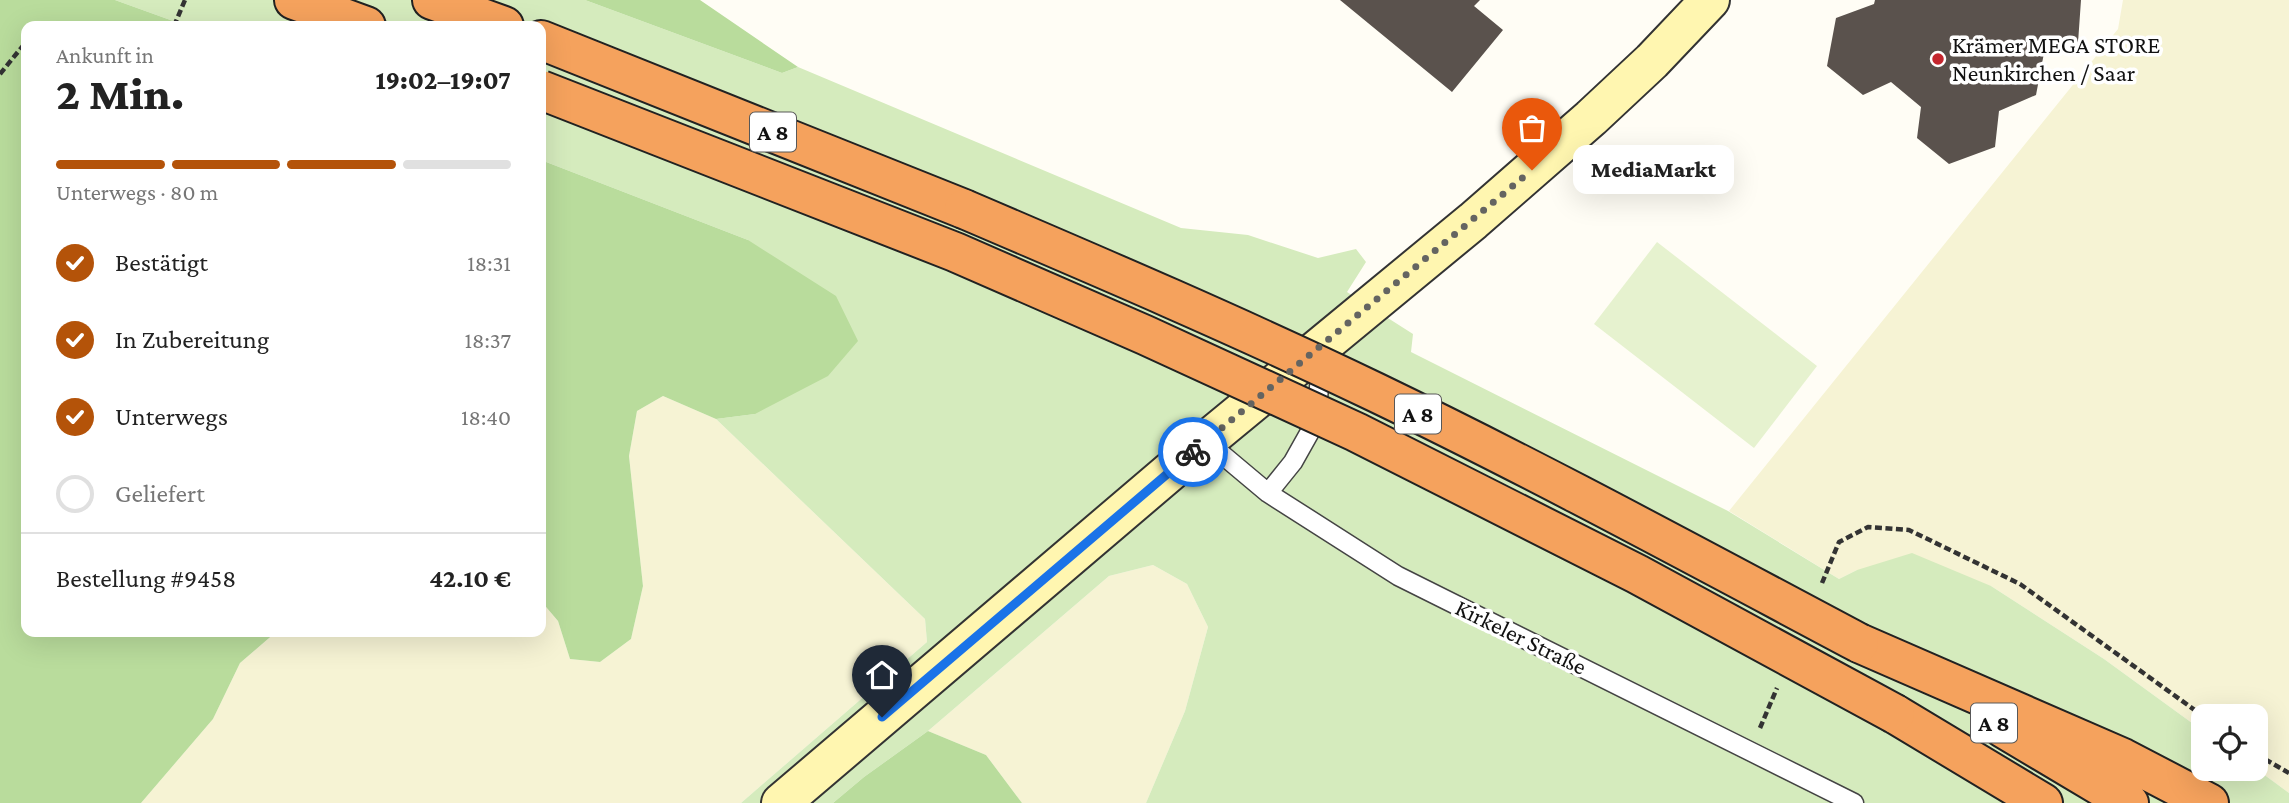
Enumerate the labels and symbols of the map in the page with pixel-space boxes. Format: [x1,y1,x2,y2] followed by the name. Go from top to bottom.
[1952,31,2160,86] place label: Krämer MEGA STORE Neunkirchen / Saar
[1930,51,1946,67] marker: Krämer MEGA STORE Neunkirchen / Saar
[1502,98,1562,170] pin
[750,113,796,152] road number: A 8
[1574,146,1735,194] callout: MediaMarkt
[1395,394,1441,434] road number: A 8
[1158,417,1228,487] courier
[1451,593,1591,680] street label: Kirkeler Straße
[852,645,912,717] pin
[1971,704,2017,743] road number: A 8

